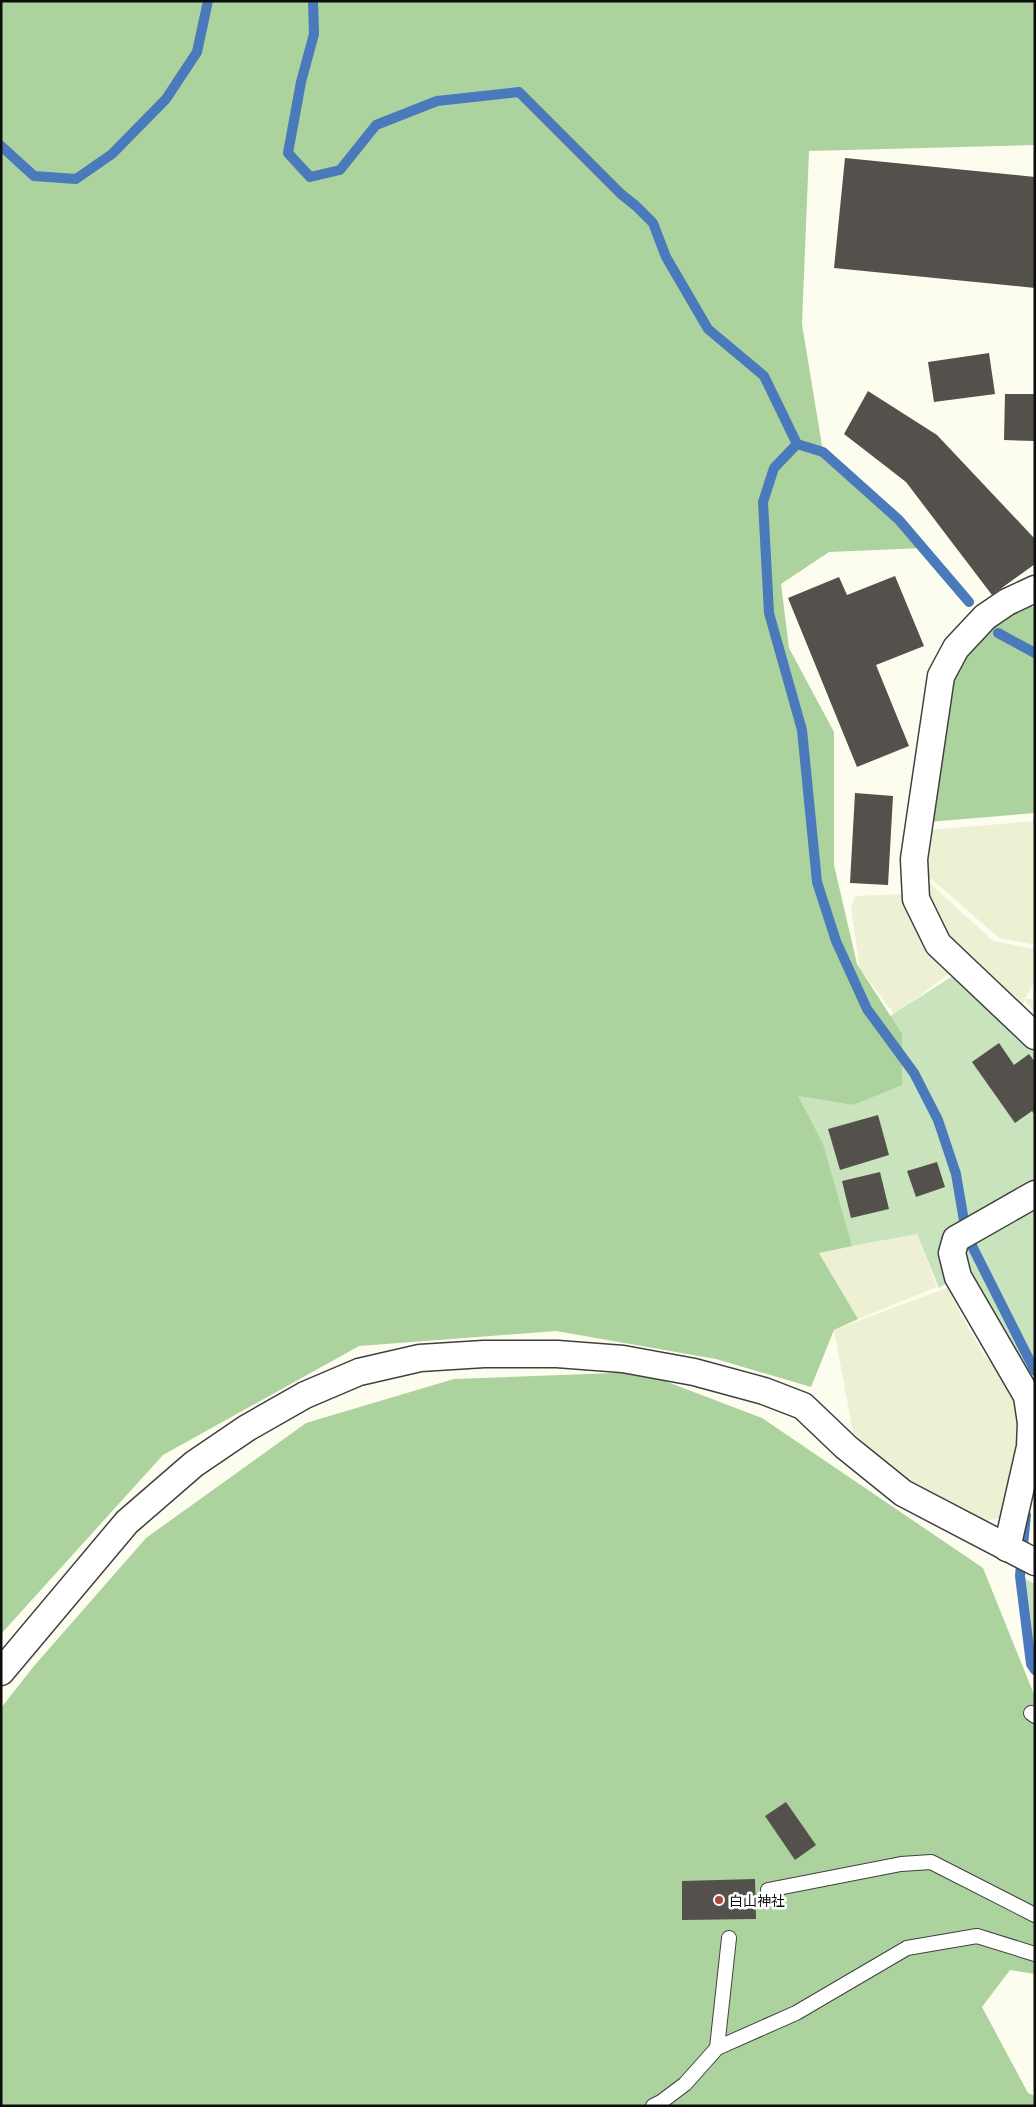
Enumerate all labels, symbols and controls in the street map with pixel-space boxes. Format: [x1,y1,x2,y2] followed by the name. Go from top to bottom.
[729,1891,785,1910] place label: 白山神社
[713,1894,725,1906] marker: 白山神社

